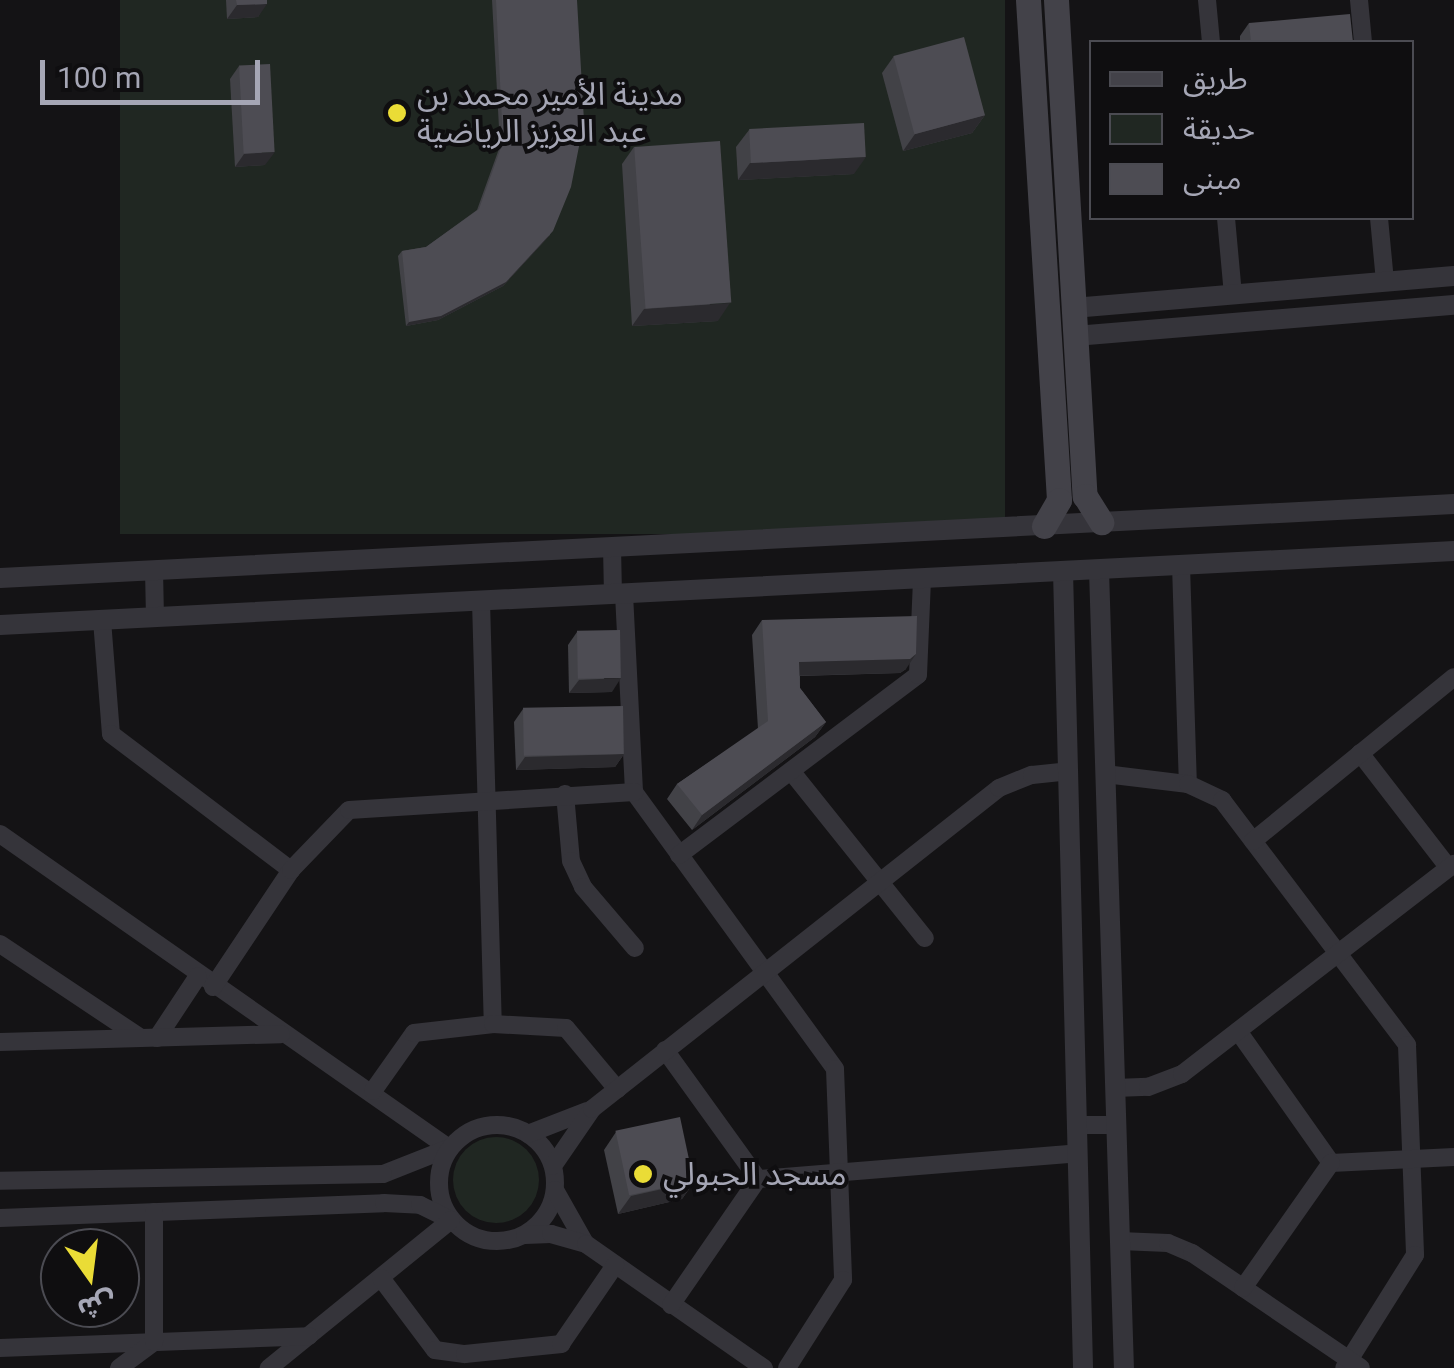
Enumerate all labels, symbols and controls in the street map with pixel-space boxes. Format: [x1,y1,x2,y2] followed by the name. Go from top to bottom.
[45,40,265,102] scale bar
[1089,40,1414,220] legend
[57,60,141,95] text: 100 m
[1183,61,1248,96] text: طريق
[417,76,683,151] place label: مدينة الأمير محمد بن عبد العزيز الرياضية
[386,102,408,124] marker: مدينة الأمير محمد بن عبد العزيز الرياضية
[1183,111,1255,146] text: حديقة
[1183,161,1241,196] text: مبنى
[663,1155,847,1193] place label: مسجد الجبولي
[632,1163,654,1185] marker: مسجد الجبولي
[40,1228,140,1328] north arrow
[74,1285,120,1326] text: ش

